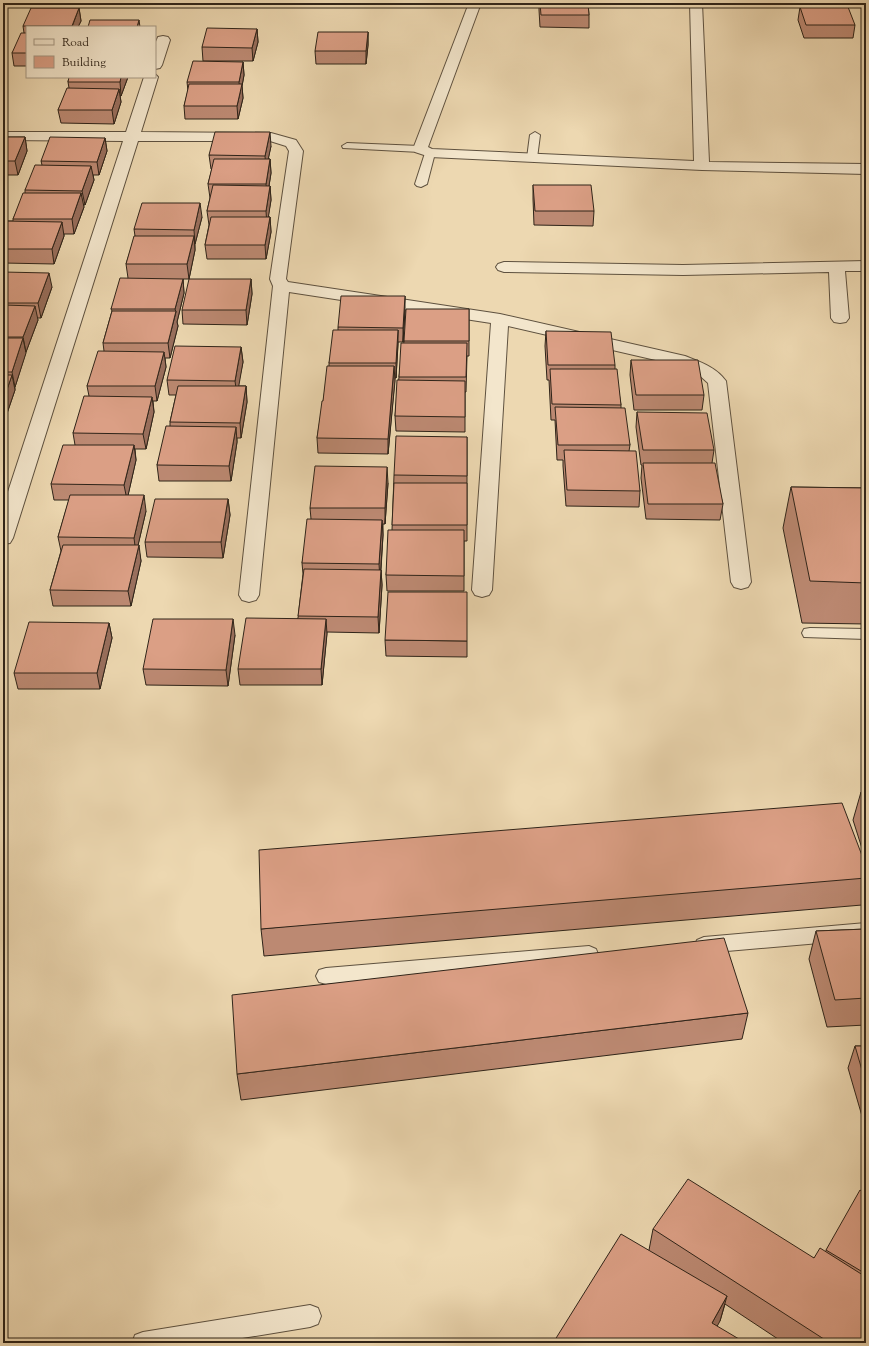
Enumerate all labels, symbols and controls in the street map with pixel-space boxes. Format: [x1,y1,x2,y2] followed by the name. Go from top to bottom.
[26,26,156,78] legend
[62,34,89,52] text: Road
[62,54,106,72] text: Building

